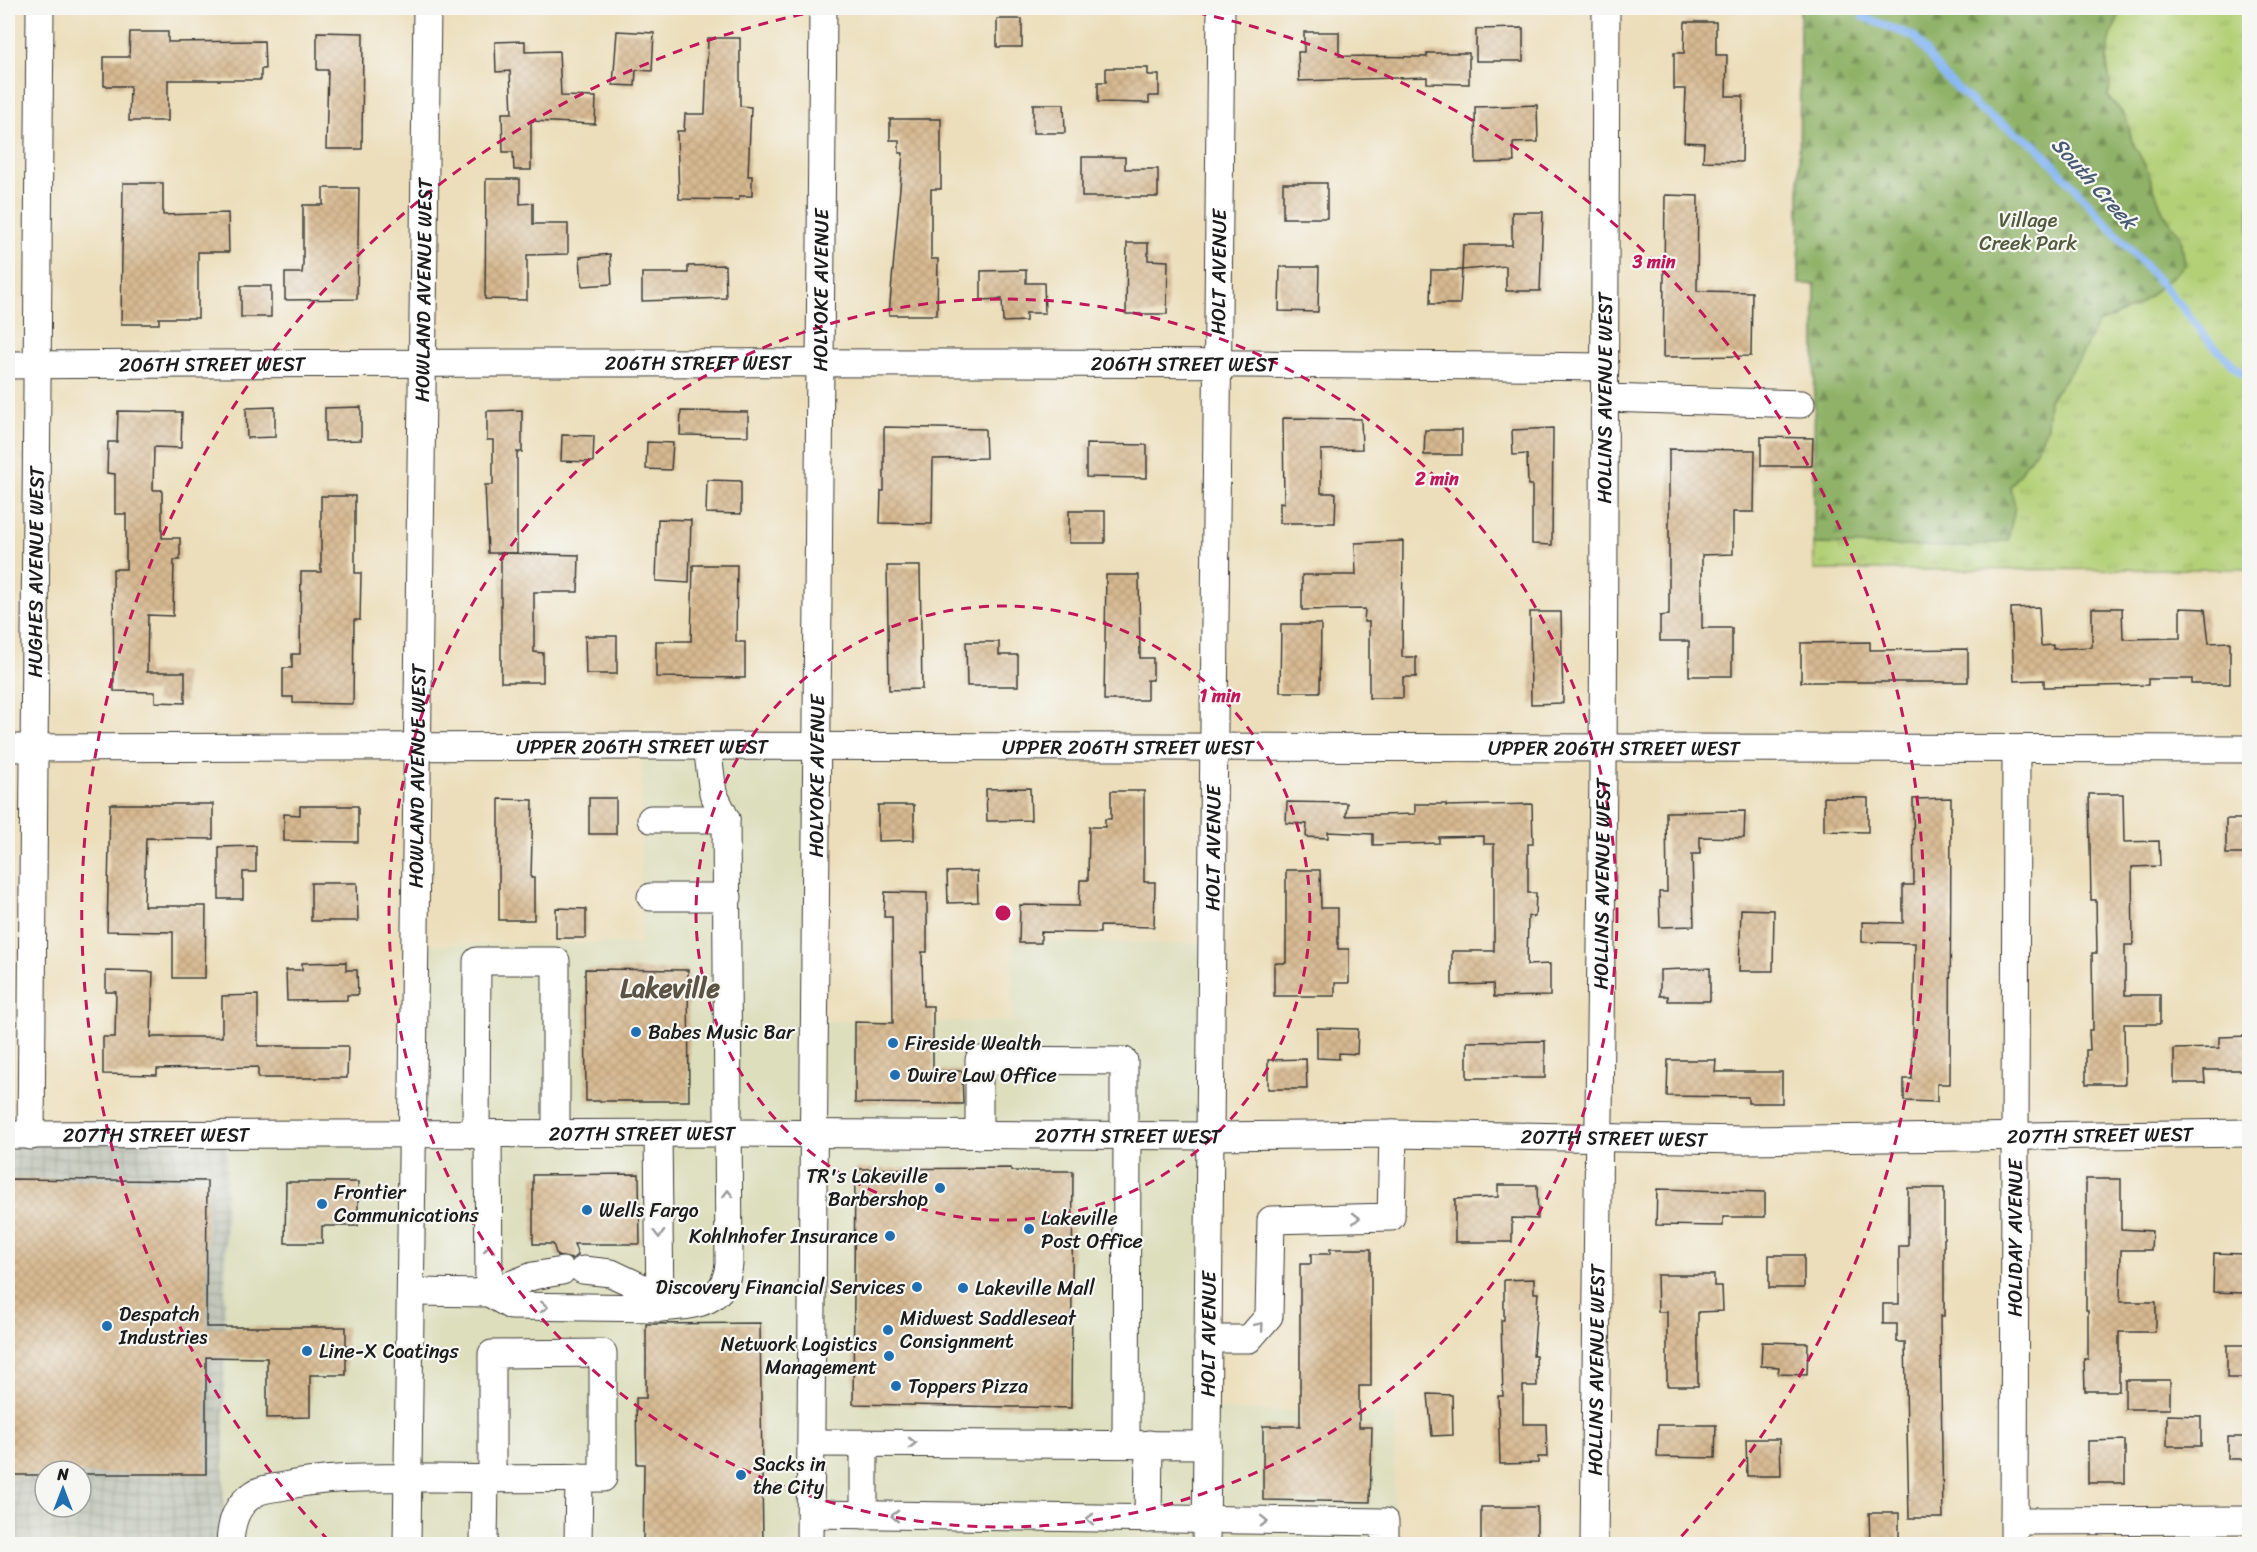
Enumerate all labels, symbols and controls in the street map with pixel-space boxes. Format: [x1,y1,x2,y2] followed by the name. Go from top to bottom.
[2042,128,2148,240] water label: South Creek
[405,176,443,402] street label: HOWLAND AVENUE WEST
[1979,203,2077,261] park label: Village Creek Park
[803,207,839,372] street label: HOLYOKE AVENUE
[1201,207,1237,335] street label: HOLT AVENUE
[1631,246,1676,278] text: 3 min
[1587,290,1623,504] street label: HOLLINS AVENUE WEST
[605,346,792,381] street label: 206TH STREET WEST
[1091,346,1278,382] street label: 206TH STREET WEST
[119,347,306,382] street label: 206TH STREET WEST
[1414,463,1459,495] text: 2 min
[18,465,54,678] street label: HUGHES AVENUE WEST
[399,662,436,888] street label: HOWLAND AVENUE WEST
[1200,680,1241,712] text: 1 min
[799,693,835,858] street label: HOLYOKE AVENUE
[516,729,769,764] street label: UPPER 206TH STREET WEST
[1002,730,1255,765] street label: UPPER 206TH STREET WEST
[1488,731,1741,766] street label: UPPER 206TH STREET WEST
[1583,776,1621,990] street label: HOLLINS AVENUE WEST
[1195,783,1231,911] street label: HOLT AVENUE
[993,903,1013,923] centre of rings
[620,965,720,1011] district label: Lakeville
[648,1015,796,1050] place label: Babes Music Bar
[629,1025,643,1039] marker: Babes Music Bar
[905,1026,1041,1061] place label: Fireside Wealth
[886,1036,900,1050] marker: Fireside Wealth
[907,1058,1057,1093] place label: Dwire Law Office
[888,1068,902,1082] marker: Dwire Law Office
[549,1116,736,1151] street label: 207TH STREET WEST
[63,1117,250,1153] street label: 207TH STREET WEST
[2006,1117,2194,1154] street label: 207TH STREET WEST
[1035,1118,1222,1154] street label: 207TH STREET WEST
[1520,1119,1709,1157] street label: 207TH STREET WEST
[1998,1157,2033,1317] street label: HOLIDAY AVENUE
[806,1159,928,1217] place label: TR's Lakeville Barbershop
[334,1175,479,1233] place label: Frontier Communications
[933,1181,947,1195] marker: TR's Lakeville Barbershop
[722,1190,734,1199] one-way arrow
[599,1193,699,1228] place label: Wells Fargo
[315,1197,329,1211] marker: Frontier Communications
[1041,1201,1143,1259] place label: Lakeville Post Office
[580,1203,594,1217] marker: Wells Fargo
[1352,1212,1361,1224] one-way arrow
[689,1219,878,1254] place label: Kohlnhofer Insurance
[1022,1222,1036,1236] marker: Lakeville Post Office
[653,1229,665,1238] one-way arrow
[883,1229,897,1243] marker: Kohlnhofer Insurance
[483,1244,495,1253] one-way arrow
[1578,1262,1615,1476] street label: HOLLINS AVENUE WEST
[1190,1269,1227,1397] street label: HOLT AVENUE
[656,1270,906,1305] place label: Discovery Financial Services
[975,1271,1095,1306] place label: Lakeville Mall
[910,1280,924,1294] marker: Discovery Financial Services
[956,1281,970,1295] marker: Lakeville Mall
[118,1297,208,1355] place label: Despatch Industries
[539,1301,548,1314] one-way arrow
[900,1301,1077,1359] place label: Midwest Saddleseat Consignment
[100,1319,114,1333] marker: Despatch Industries
[1253,1322,1264,1333] one-way arrow
[881,1323,895,1337] marker: Midwest Saddleseat Consignment
[721,1327,878,1385] place label: Network Logistics Management
[319,1334,460,1369] place label: Line-X Coatings
[300,1344,314,1358] marker: Line-X Coatings
[882,1349,896,1363] marker: Network Logistics Management
[908,1369,1028,1404] place label: Toppers Pizza
[889,1379,903,1393] marker: Toppers Pizza
[908,1437,917,1449] one-way arrow
[753,1447,826,1505] place label: Sacks in the City
[33,1459,93,1519] north arrow
[56,1460,69,1489] text: N
[734,1468,748,1482] marker: Sacks in the City
[890,1509,899,1522] one-way arrow
[1085,1512,1094,1525] one-way arrow
[1260,1515,1269,1527] one-way arrow

